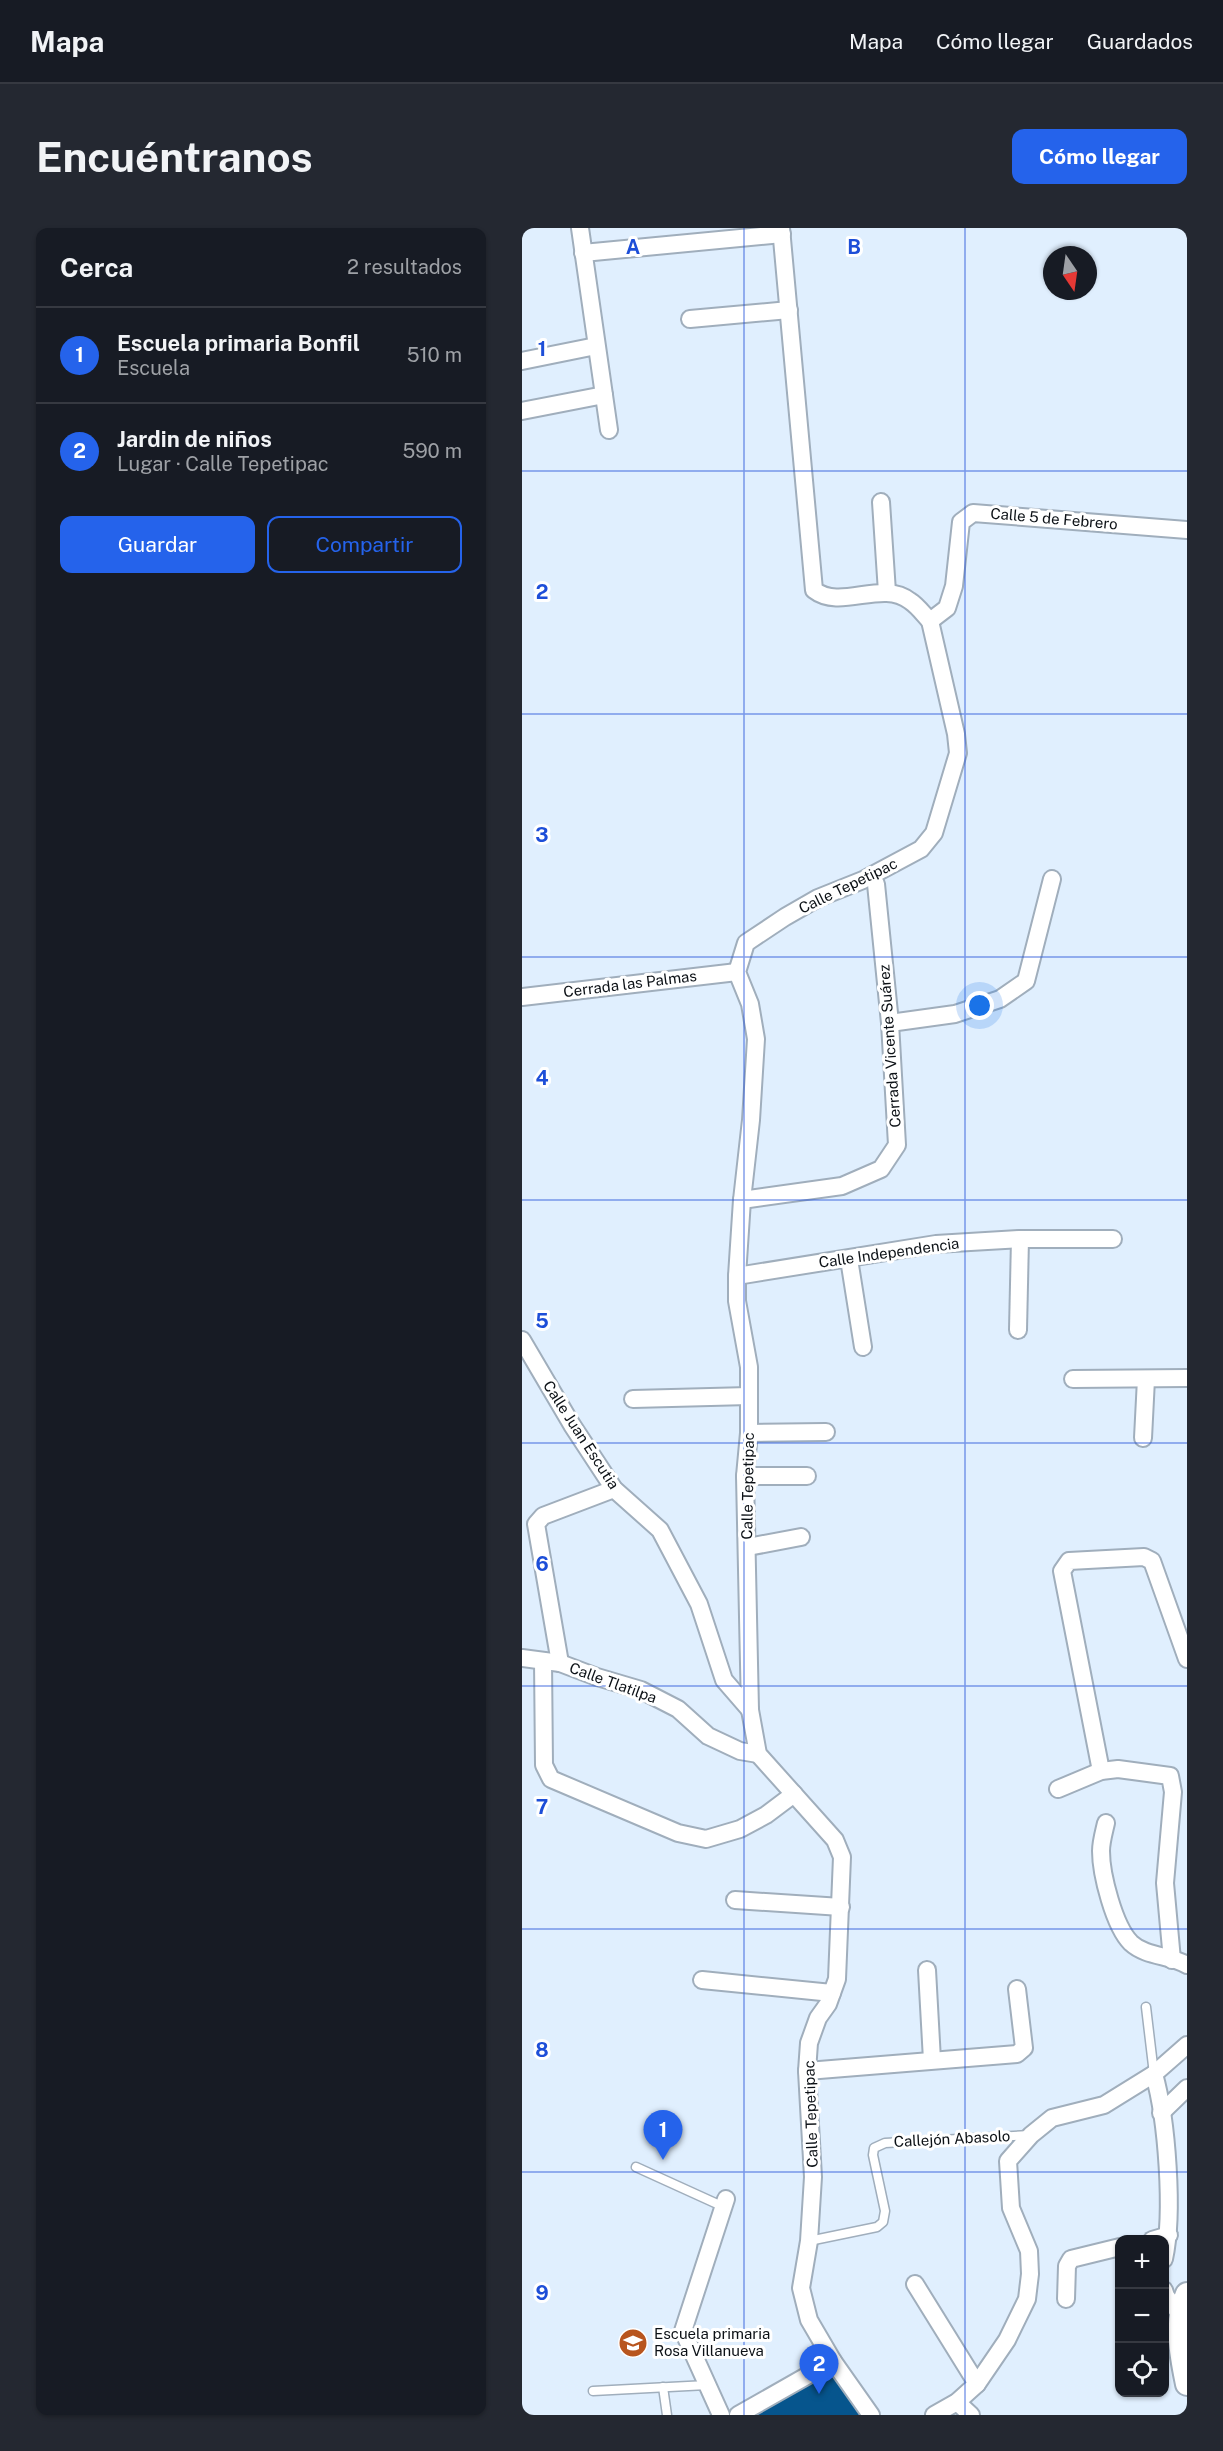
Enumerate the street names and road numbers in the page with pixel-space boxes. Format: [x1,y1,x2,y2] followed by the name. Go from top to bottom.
[990,504,1118,533] street label: Calle 5 de Febrero
[796,854,900,917] street label: Calle Tepetipac
[875,964,904,1128] street label: Cerrada Vicente Suárez
[562,967,698,1000] street label: Cerrada las Palmas
[818,1234,960,1271] street label: Calle Independencia
[540,1377,623,1492] street label: Calle Juan Escutia
[738,1432,757,1540] street label: Calle Tepetipac
[567,1659,659,1706] street label: Calle Tlatilpa
[800,2060,821,2168] street label: Calle Tepetipac
[893,2127,1011,2150] street label: Callejón Abasolo

